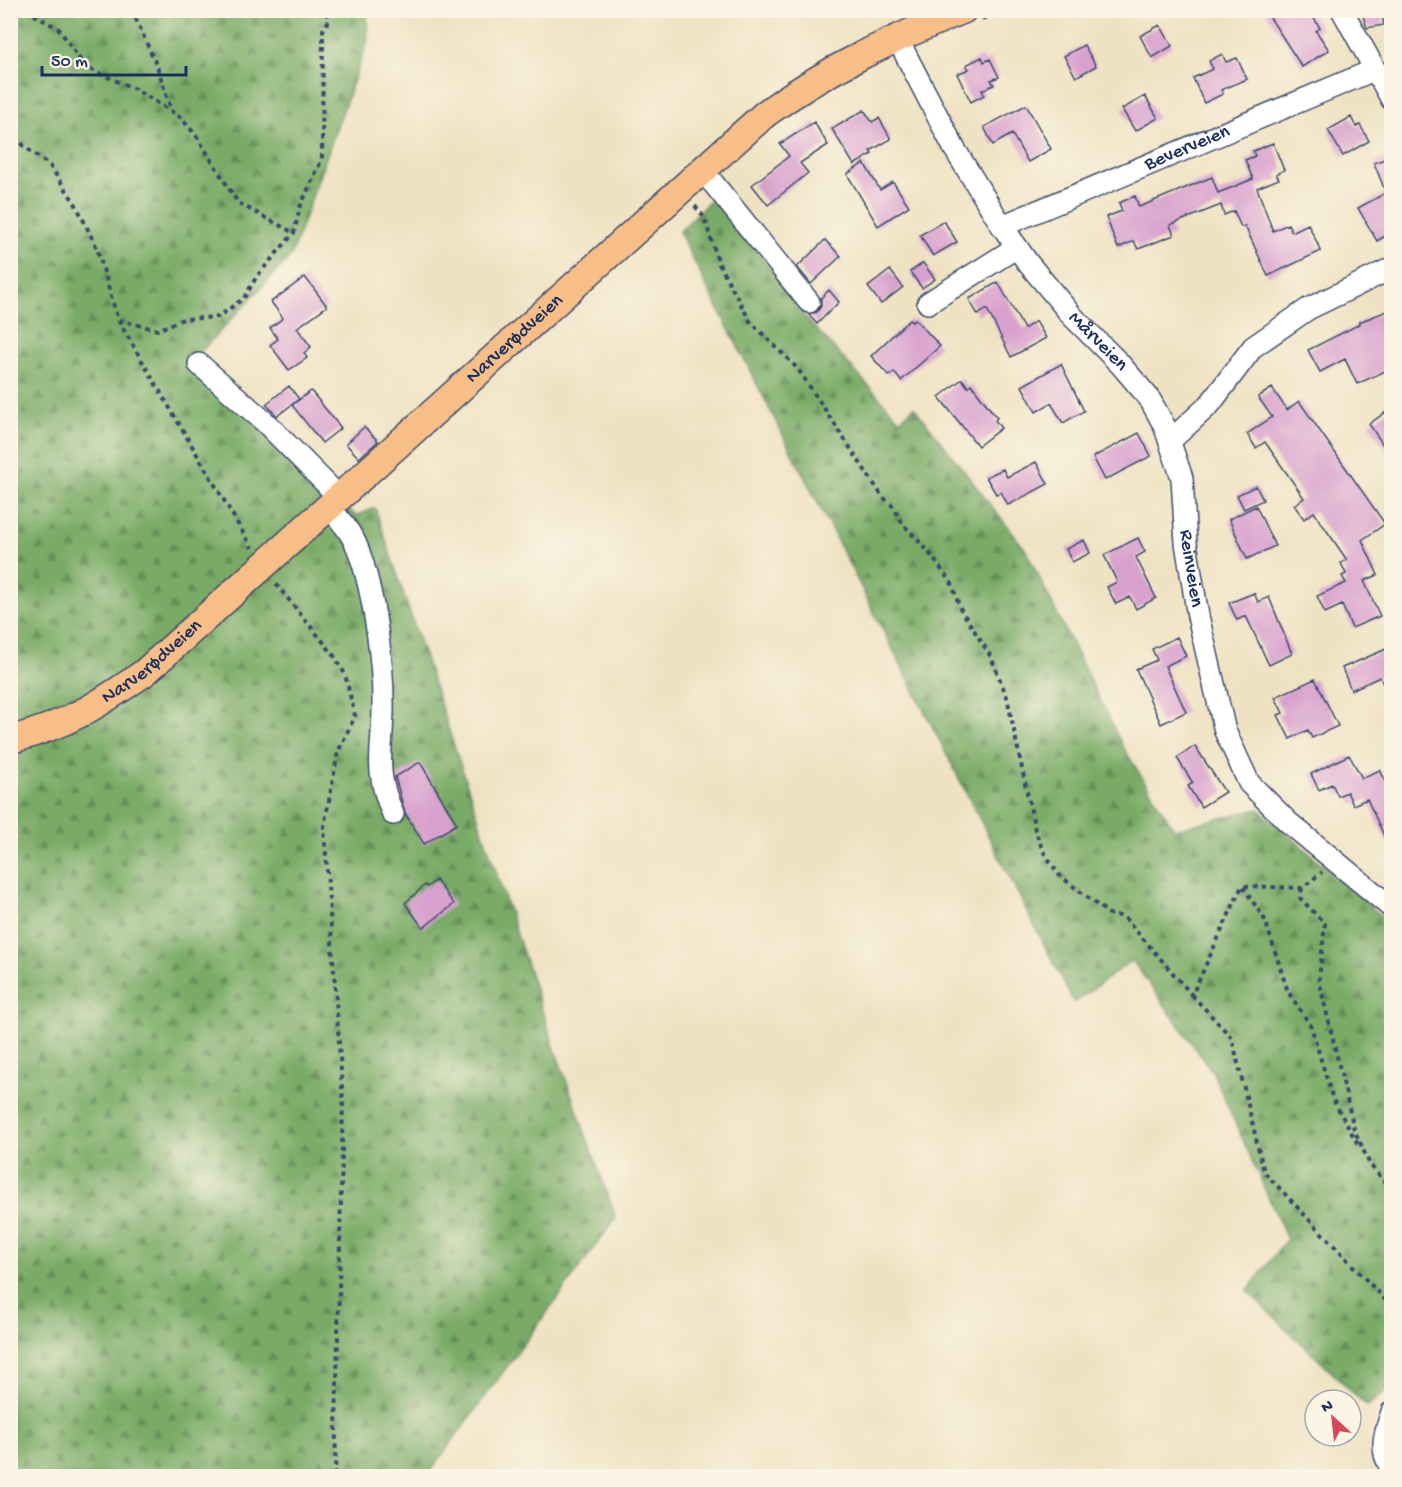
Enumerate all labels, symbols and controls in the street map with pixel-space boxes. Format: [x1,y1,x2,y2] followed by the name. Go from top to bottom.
[42,39,186,77] scale bar
[51,52,88,73] text: 50 m
[1140,120,1234,177] street label: Beverveien
[462,289,569,389] street label: Narverødveien
[1063,307,1133,377] street label: Mårveien
[1174,529,1208,609] street label: Reinveien
[98,614,208,710] street label: Narverødveien
[1303,1388,1363,1448] north arrow
[1319,1397,1337,1419] text: N

